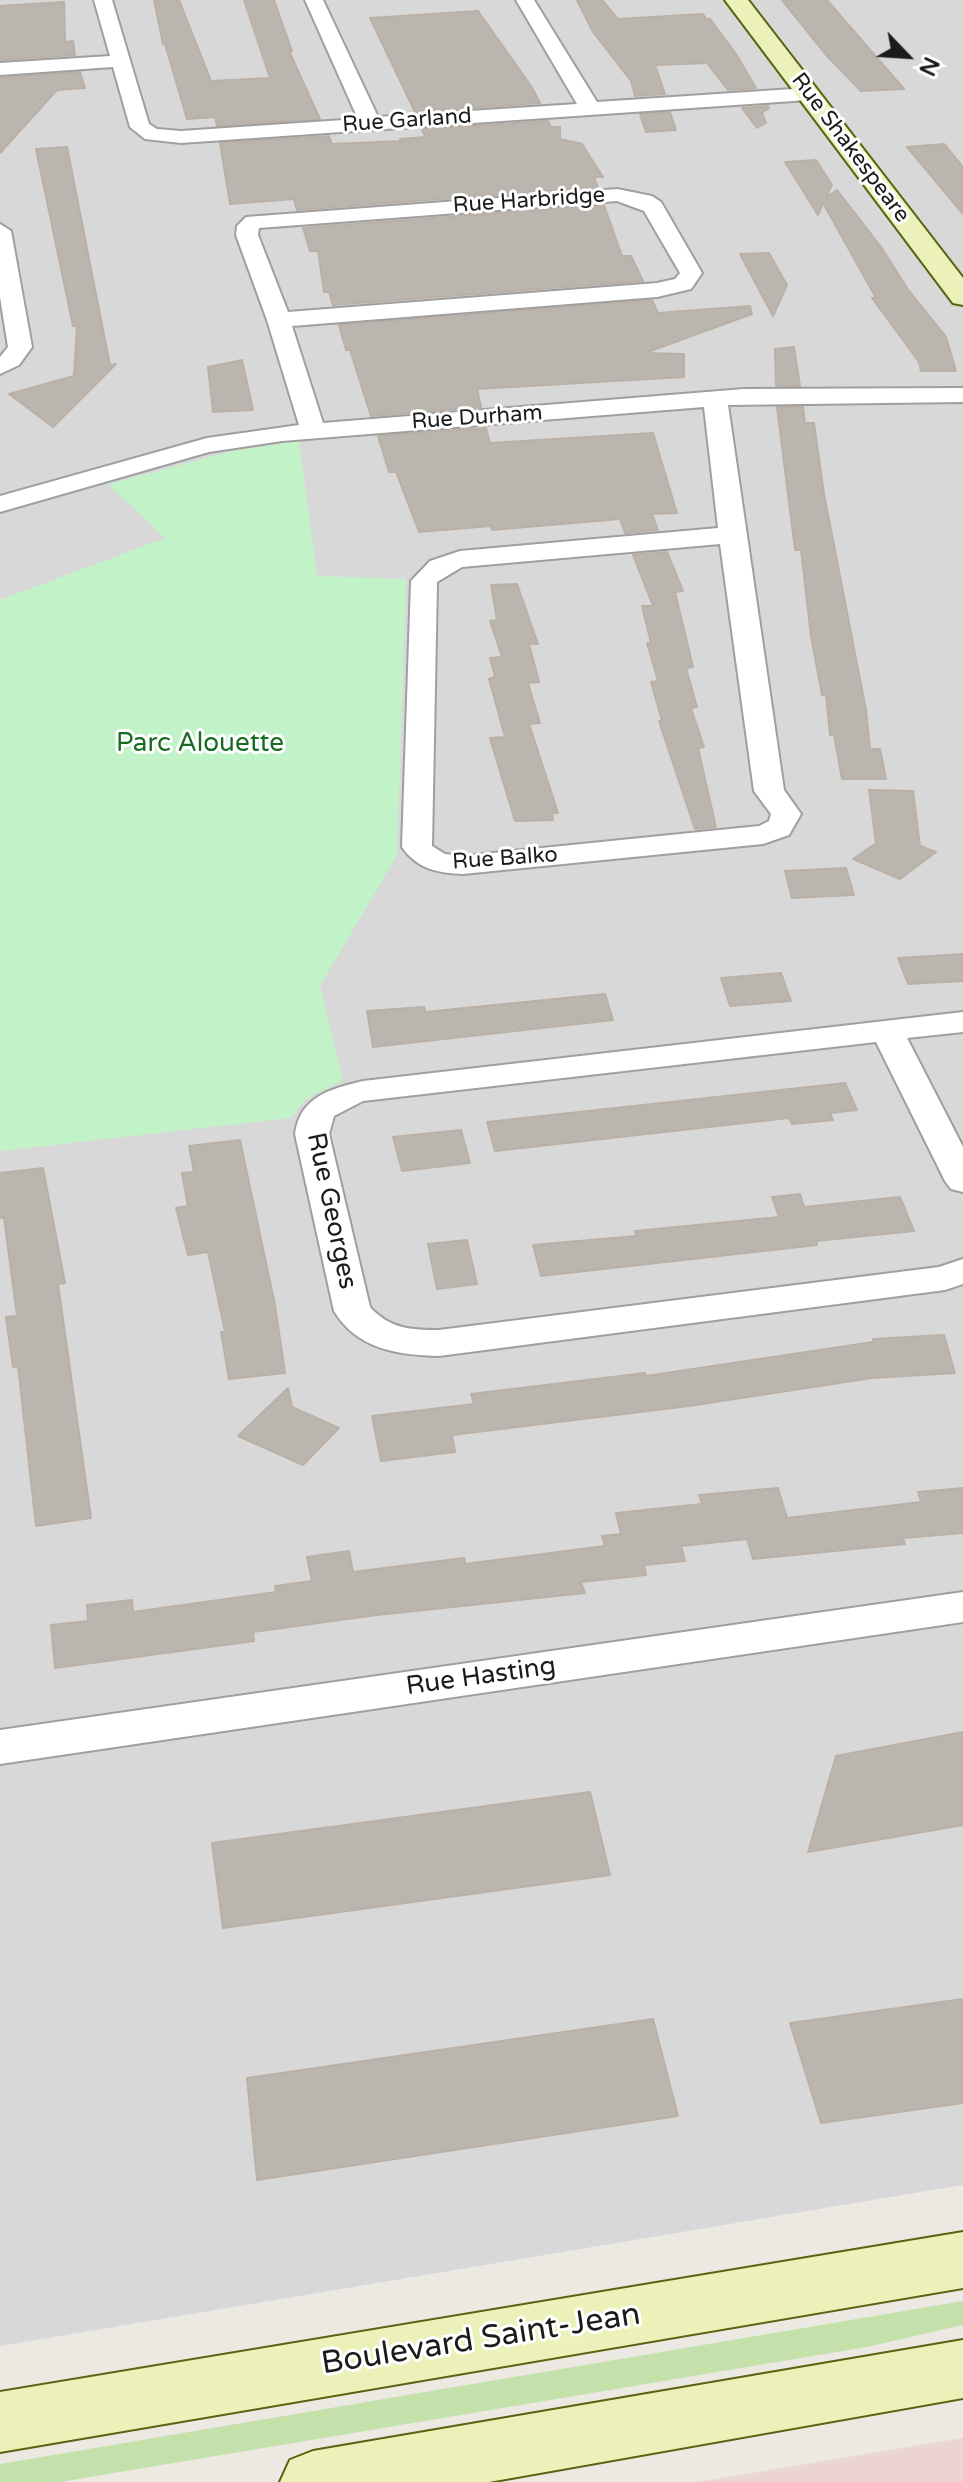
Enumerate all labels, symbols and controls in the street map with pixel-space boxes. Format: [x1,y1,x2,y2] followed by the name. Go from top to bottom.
[867,16,947,96] north arrow
[913,53,944,80] text: N
[785,68,915,228] street label: Rue Shakespeare
[341,103,473,139] street label: Rue Garland
[452,183,606,219] street label: Rue Harbridge
[411,400,543,436] street label: Rue Durham
[116,728,284,760] park label: Parc Alouette
[451,842,559,876] street label: Rue Balko
[299,1130,363,1292] street label: Rue Georges
[404,1651,558,1703] street label: Rue Hasting
[319,2296,643,2384] street label: Boulevard Saint-Jean

